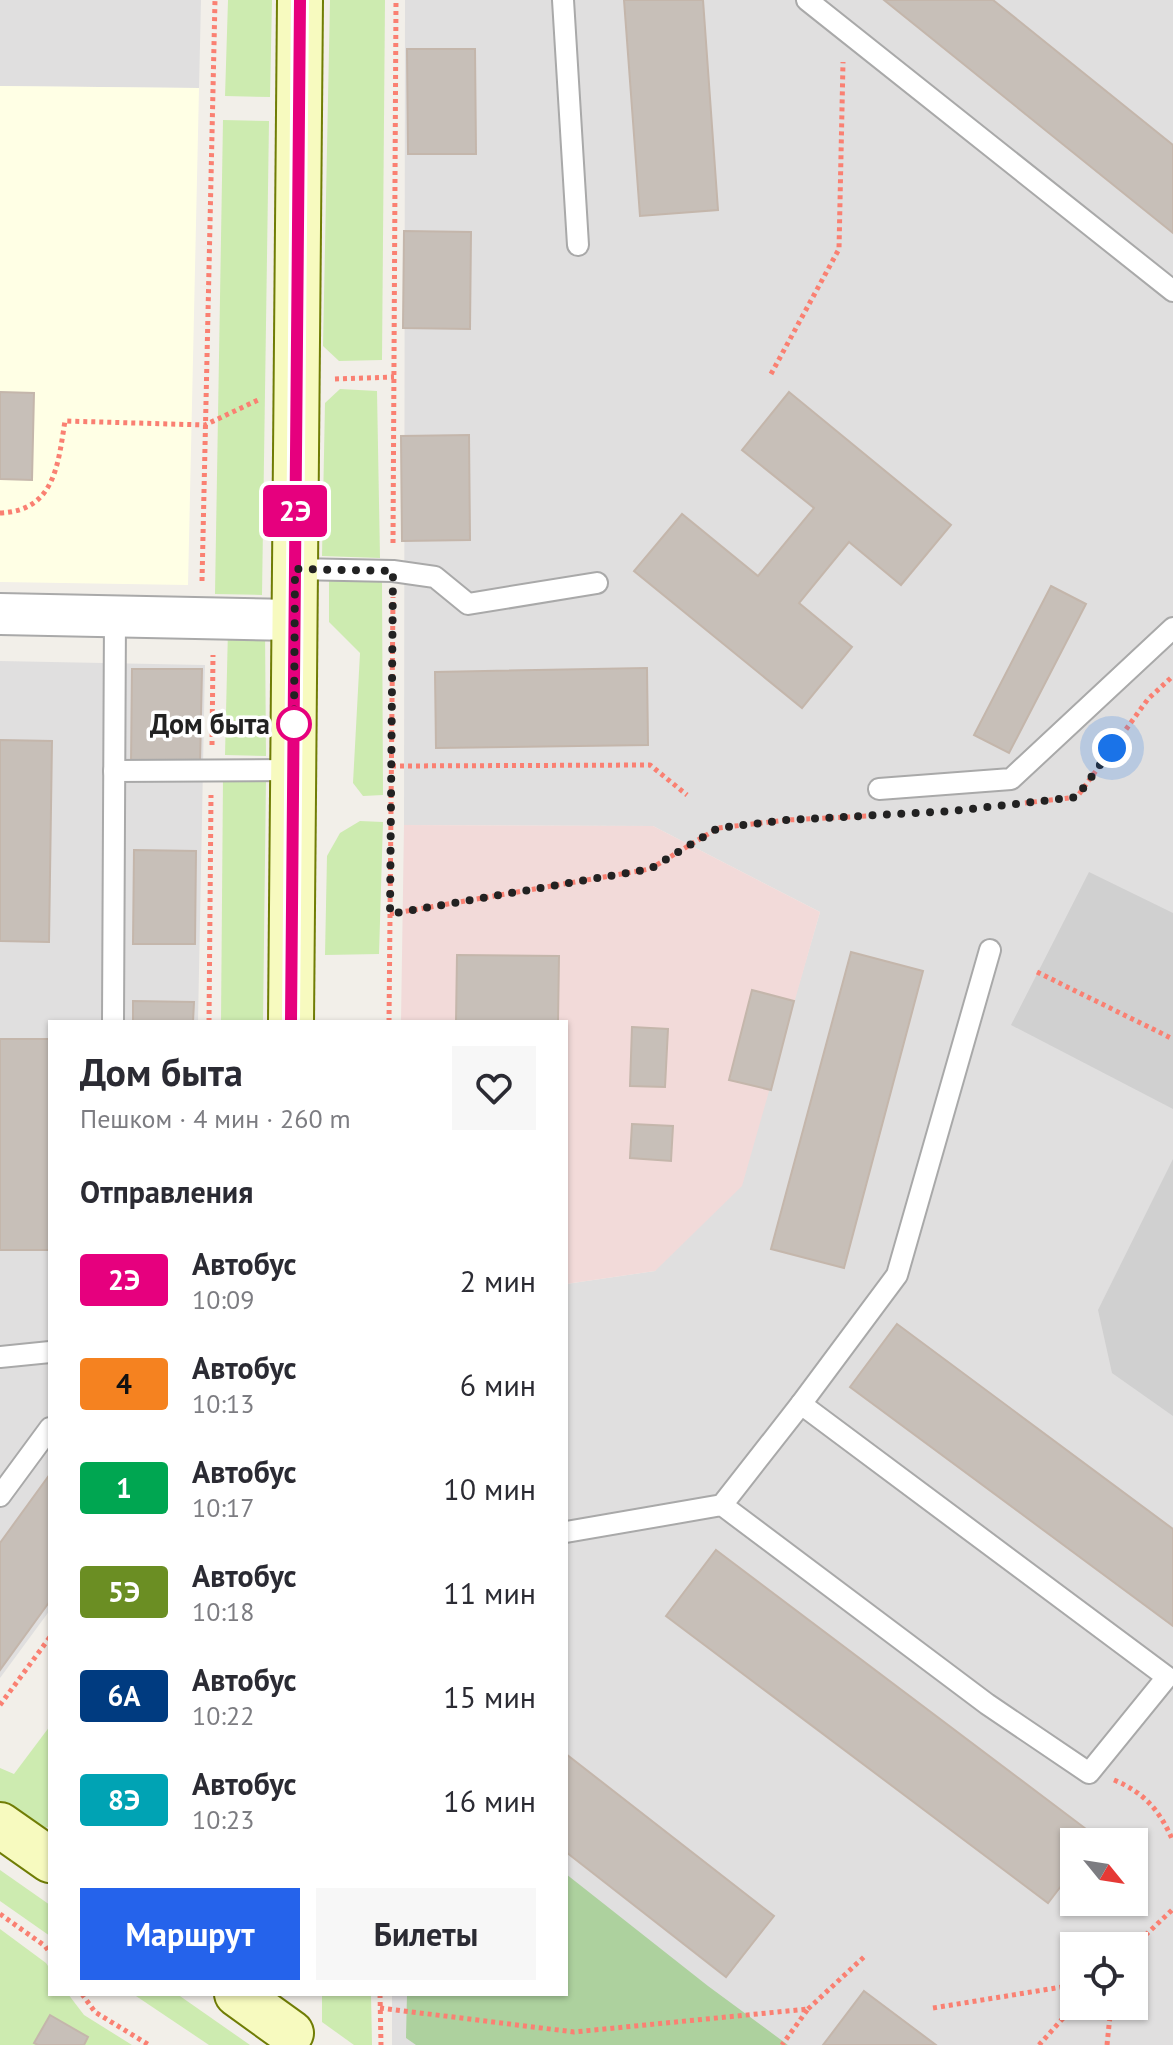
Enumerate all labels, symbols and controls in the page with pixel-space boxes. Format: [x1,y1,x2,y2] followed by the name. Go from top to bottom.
[259,485,331,537] line badge: 2Э
[279,492,311,529] text: 2Э
[150,705,270,742] place label: Дом быта
[277,707,311,741] marker: Дом быта
[1092,728,1132,768] your location
[452,1046,536,1130] button: heart
[80,1047,243,1096] text: Дом быта
[80,1102,351,1135] text: Пешком · 4 мин · 260 m
[80,1172,253,1211] text: Отправления
[192,1244,297,1283] text: Автобус
[108,1261,140,1298] text: 2Э
[460,1261,536,1300] text: 2 мин
[192,1283,254,1316] text: 10:09
[192,1348,297,1387] text: Автобус
[116,1365,132,1402] text: 4
[460,1365,536,1404] text: 6 мин
[192,1387,254,1420] text: 10:13
[192,1452,297,1491] text: Автобус
[116,1469,132,1506] text: 1
[443,1469,536,1508] text: 10 мин
[192,1491,254,1524] text: 10:17
[192,1556,297,1595] text: Автобус
[108,1573,140,1610] text: 5Э
[443,1573,536,1612] text: 11 мин
[192,1595,254,1628] text: 10:18
[192,1660,297,1699] text: Автобус
[108,1677,140,1714] text: 6А
[443,1677,536,1716] text: 15 мин
[192,1699,254,1732] text: 10:22
[192,1764,297,1803] text: Автобус
[108,1781,140,1818] text: 8Э
[443,1781,536,1820] text: 16 мин
[192,1803,254,1836] text: 10:23
[1060,1828,1148,1916] north arrow
[1060,1828,1148,2020] map controls
[80,1888,300,1980] button: Маршрут
[316,1888,536,1980] button: Билеты
[1060,1932,1148,2020] button: locate

